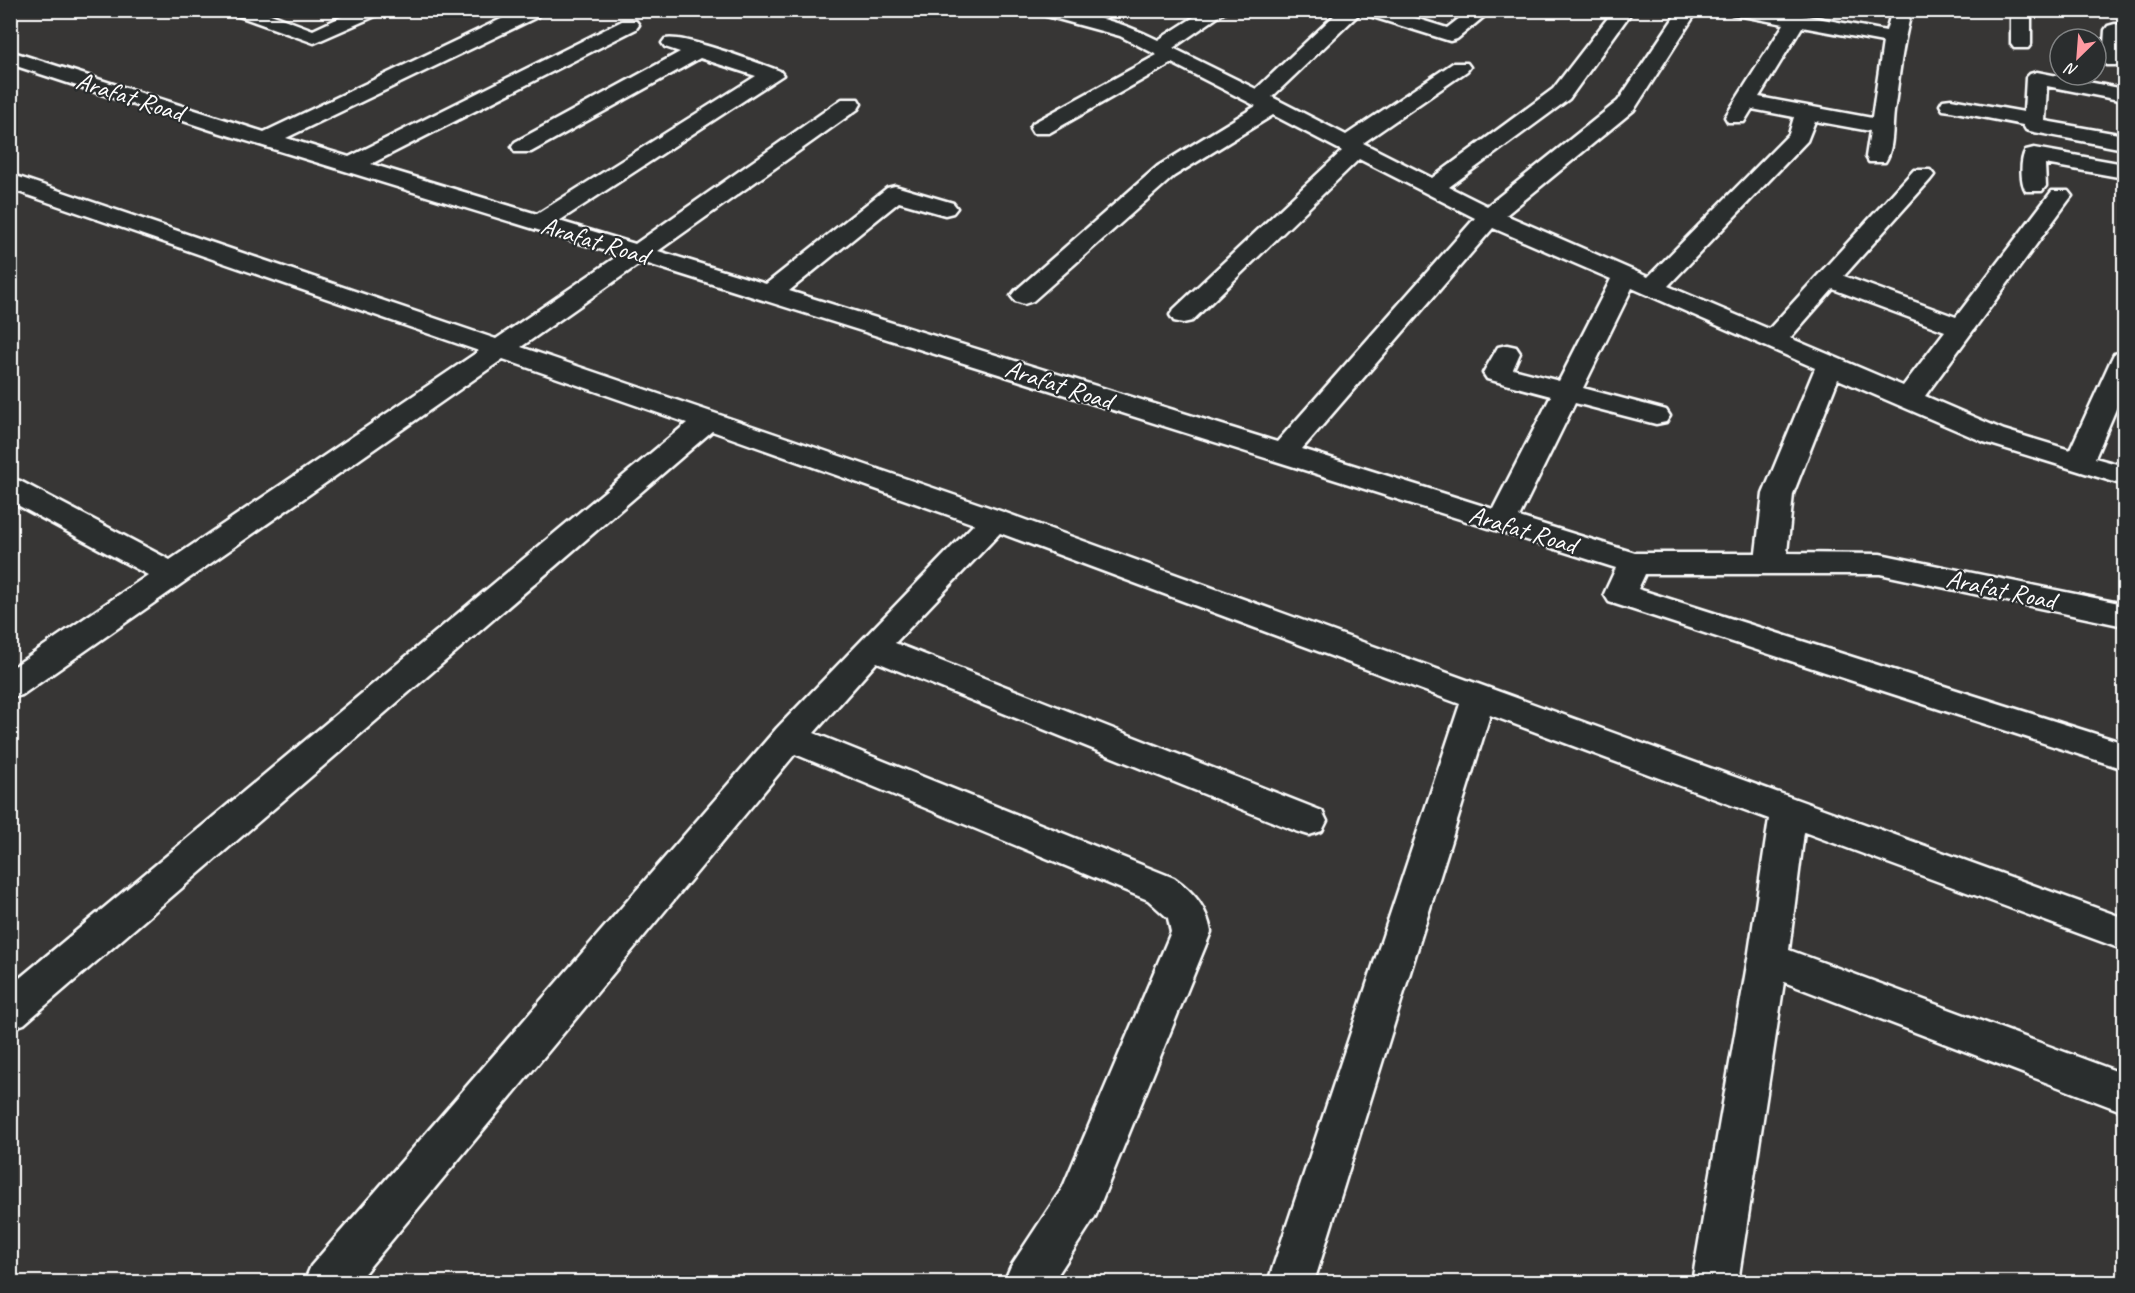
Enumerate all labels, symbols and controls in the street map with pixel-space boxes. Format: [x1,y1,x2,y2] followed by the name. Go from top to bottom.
[2048,27,2108,87] north arrow
[2061,57,2081,81] text: N
[72,64,191,130] street label: Arafat Road
[537,209,656,274] street label: Arafat Road
[1001,352,1120,418] street label: Arafat Road
[1465,498,1584,563] street label: Arafat Road
[1943,562,2062,618] street label: Arafat Road

